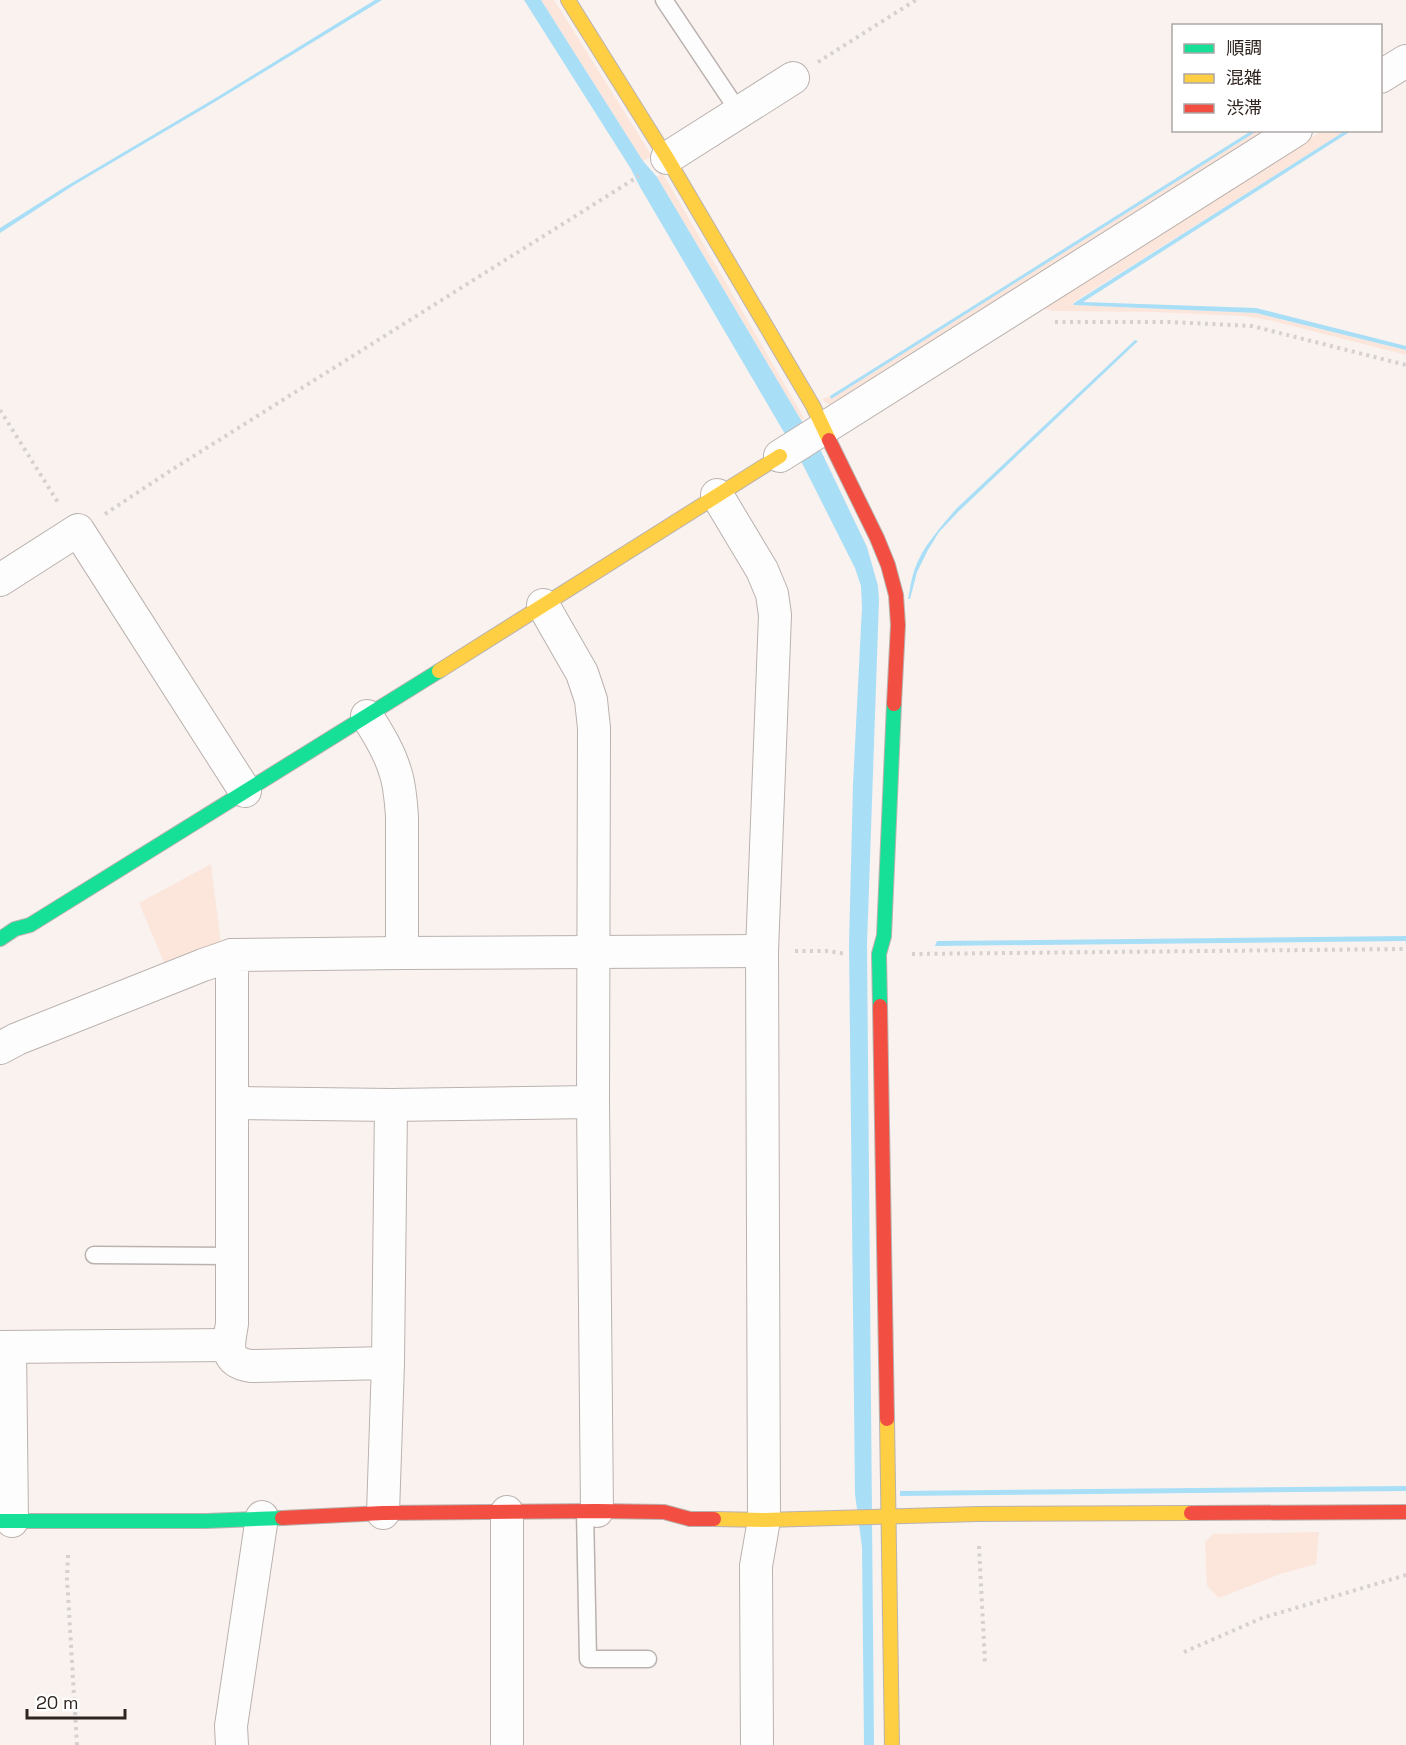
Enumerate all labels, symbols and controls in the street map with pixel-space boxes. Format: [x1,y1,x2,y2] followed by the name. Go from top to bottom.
[1172,24,1382,132] legend
[1226,36,1262,59] text: 順調
[1226,66,1262,89] text: 混雑
[1226,96,1262,119] text: 渋滞
[27,1682,124,1720] scale bar
[36,1691,79,1714] text: 20 m

